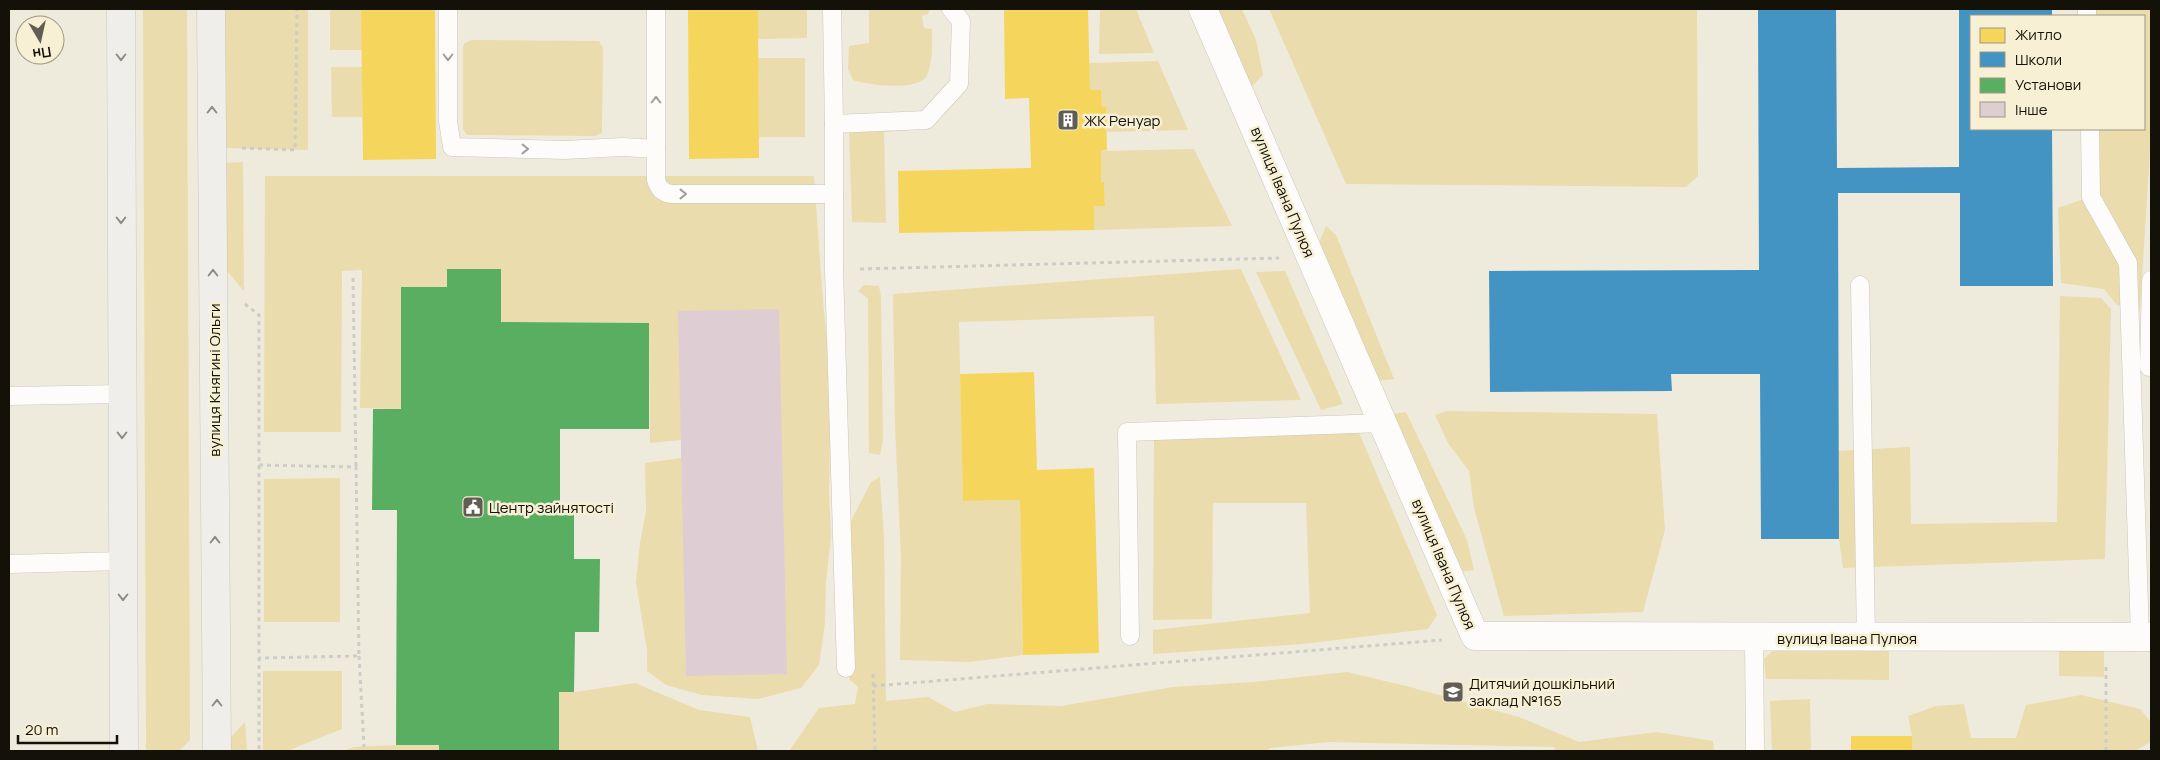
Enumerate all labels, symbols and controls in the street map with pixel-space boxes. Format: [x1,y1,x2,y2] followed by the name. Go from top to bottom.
[15,15,65,65] north arrow
[1970,15,2145,130] legend
[2015,24,2062,45] text: Житло
[31,42,53,64] text: Пн
[2015,49,2062,70] text: Школи
[116,54,126,62] one-way arrow
[443,54,453,62] one-way arrow
[2015,74,2081,95] text: Установи
[651,96,661,104] one-way arrow
[2015,99,2048,120] text: Інше
[207,106,217,114] one-way arrow
[1056,108,1080,132] building icon: ЖК Ренуар
[1084,110,1161,131] place label: ЖК Ренуар
[1246,123,1320,261] street label: вулиця Івана Пулюя
[521,144,529,154] one-way arrow
[680,189,688,199] one-way arrow
[116,216,127,224] one-way arrow
[208,268,218,276] one-way arrow
[204,303,225,457] street label: вулиця Княгині Ольги
[117,432,127,439] one-way arrow
[461,495,485,519] public building icon: Центр зайнятості
[1407,495,1481,633] street label: вулиця Івана Пулюя
[489,497,614,518] place label: Центр зайнятості
[210,536,220,544] one-way arrow
[118,594,128,602] one-way arrow
[1777,628,1917,649] street label: вулиця Івана Пулюя
[1469,673,1615,711] place label: Дитячий дошкільний заклад №165
[1441,680,1465,704] school or university icon: Дитячий дошкільний заклад №165
[212,698,222,706] one-way arrow
[18,712,116,744] scale bar
[25,719,58,740] text: 20 m

